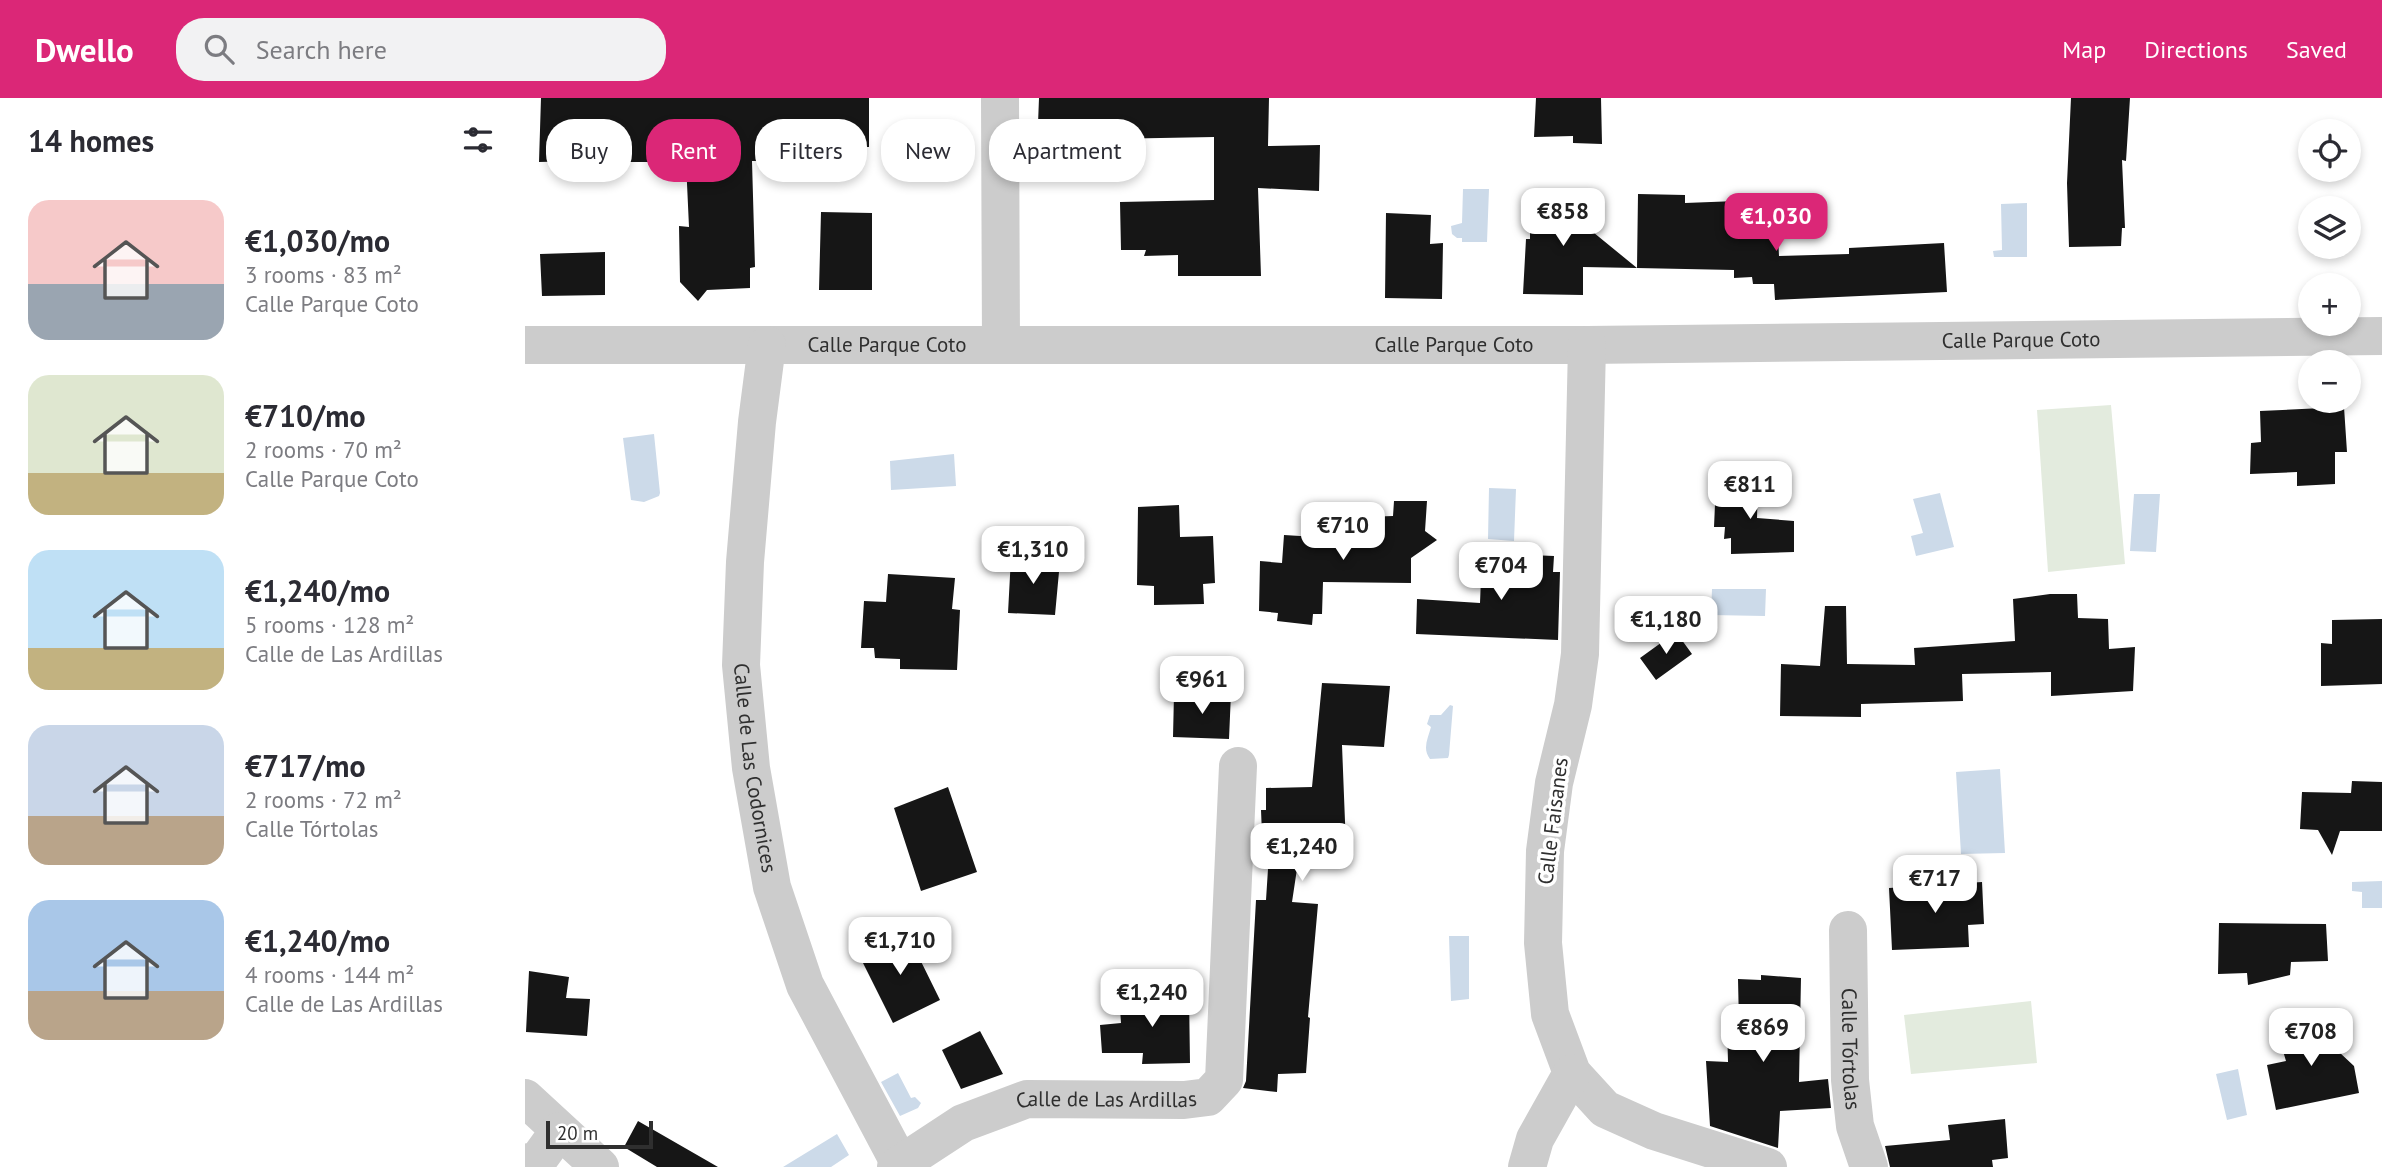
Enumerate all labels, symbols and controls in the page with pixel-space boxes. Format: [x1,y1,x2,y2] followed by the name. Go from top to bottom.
[176,18,666,81] search box
[35,28,134,71] text: Dwello
[200,30,238,68] icon: search
[256,33,387,66] text: Search here
[2062,34,2106,65] text: Map
[2144,34,2248,65] text: Directions
[2286,34,2347,65] text: Saved
[546,119,632,182] chip: Buy
[646,119,741,182] chip: Rent
[755,119,867,182] chip: Filters
[881,119,975,182] chip: New
[989,119,1146,182] chip: Apartment
[2298,119,2361,413] map controls
[2298,119,2361,182] button: locate
[28,121,154,160] text: 14 homes
[459,121,497,159] icon: filters
[1522,188,1604,248] pin: €858
[1719,194,1833,253] pin: €1,030
[1537,196,1589,225] text: €858
[2298,196,2361,259] button: layers
[1740,201,1812,230] text: €1,030
[245,221,390,260] text: €1,030/mo
[84,228,168,312] icon: home
[245,260,402,289] text: 3 rooms · 83 m²
[2298,273,2361,336] button: +
[245,289,419,318] text: Calle Parque Coto
[1941,325,2101,354] street label: Calle Parque Coto
[808,331,966,358] street label: Calle Parque Coto
[1375,331,1533,358] street label: Calle Parque Coto
[2298,350,2361,413] button: −
[245,396,366,435] text: €710/mo
[84,403,168,487] icon: home
[245,435,402,464] text: 2 rooms · 70 m²
[1709,462,1791,521] pin: €811
[245,464,419,493] text: Calle Parque Coto
[1724,469,1776,498] text: €811
[1302,503,1384,562] pin: €710
[1317,510,1369,539] text: €710
[976,526,1090,586] pin: €1,310
[997,534,1069,563] text: €1,310
[1460,542,1542,602] pin: €704
[1475,550,1527,579] text: €704
[245,571,390,610] text: €1,240/mo
[84,578,168,662] icon: home
[1609,596,1723,656] pin: €1,180
[1630,604,1702,633] text: €1,180
[245,610,414,639] text: 5 rooms · 128 m²
[245,639,443,668] text: Calle de Las Ardillas
[1161,656,1243,716] pin: €961
[728,662,783,875] street label: Calle de Las Codornices
[1176,664,1228,693] text: €961
[245,746,366,785] text: €717/mo
[84,753,168,837] icon: home
[1531,756,1574,886] street label: Calle Faisanes
[245,785,402,814] text: 2 rooms · 72 m²
[245,814,379,843] text: Calle Tórtolas
[1245,824,1359,883] pin: €1,240
[1266,831,1338,860] text: €1,240
[1894,856,1976,915] pin: €717
[1909,863,1961,892] text: €717
[843,918,957,977] pin: €1,710
[245,921,390,960] text: €1,240/mo
[864,925,936,954] text: €1,710
[84,928,168,1012] icon: home
[245,960,414,989] text: 4 rooms · 144 m²
[1095,970,1209,1029] pin: €1,240
[1116,977,1188,1006] text: €1,240
[1836,988,1867,1111] street label: Calle Tórtolas
[245,989,443,1018] text: Calle de Las Ardillas
[1722,1004,1804,1064] pin: €869
[2270,1009,2352,1068] pin: €708
[1737,1012,1789,1041] text: €869
[2285,1016,2337,1045] text: €708
[1012,1085,1198,1115] street label: Calle de Las Ardillas
[546,1118,653,1150] scale bar
[557,1121,598,1145] text: 20 m

